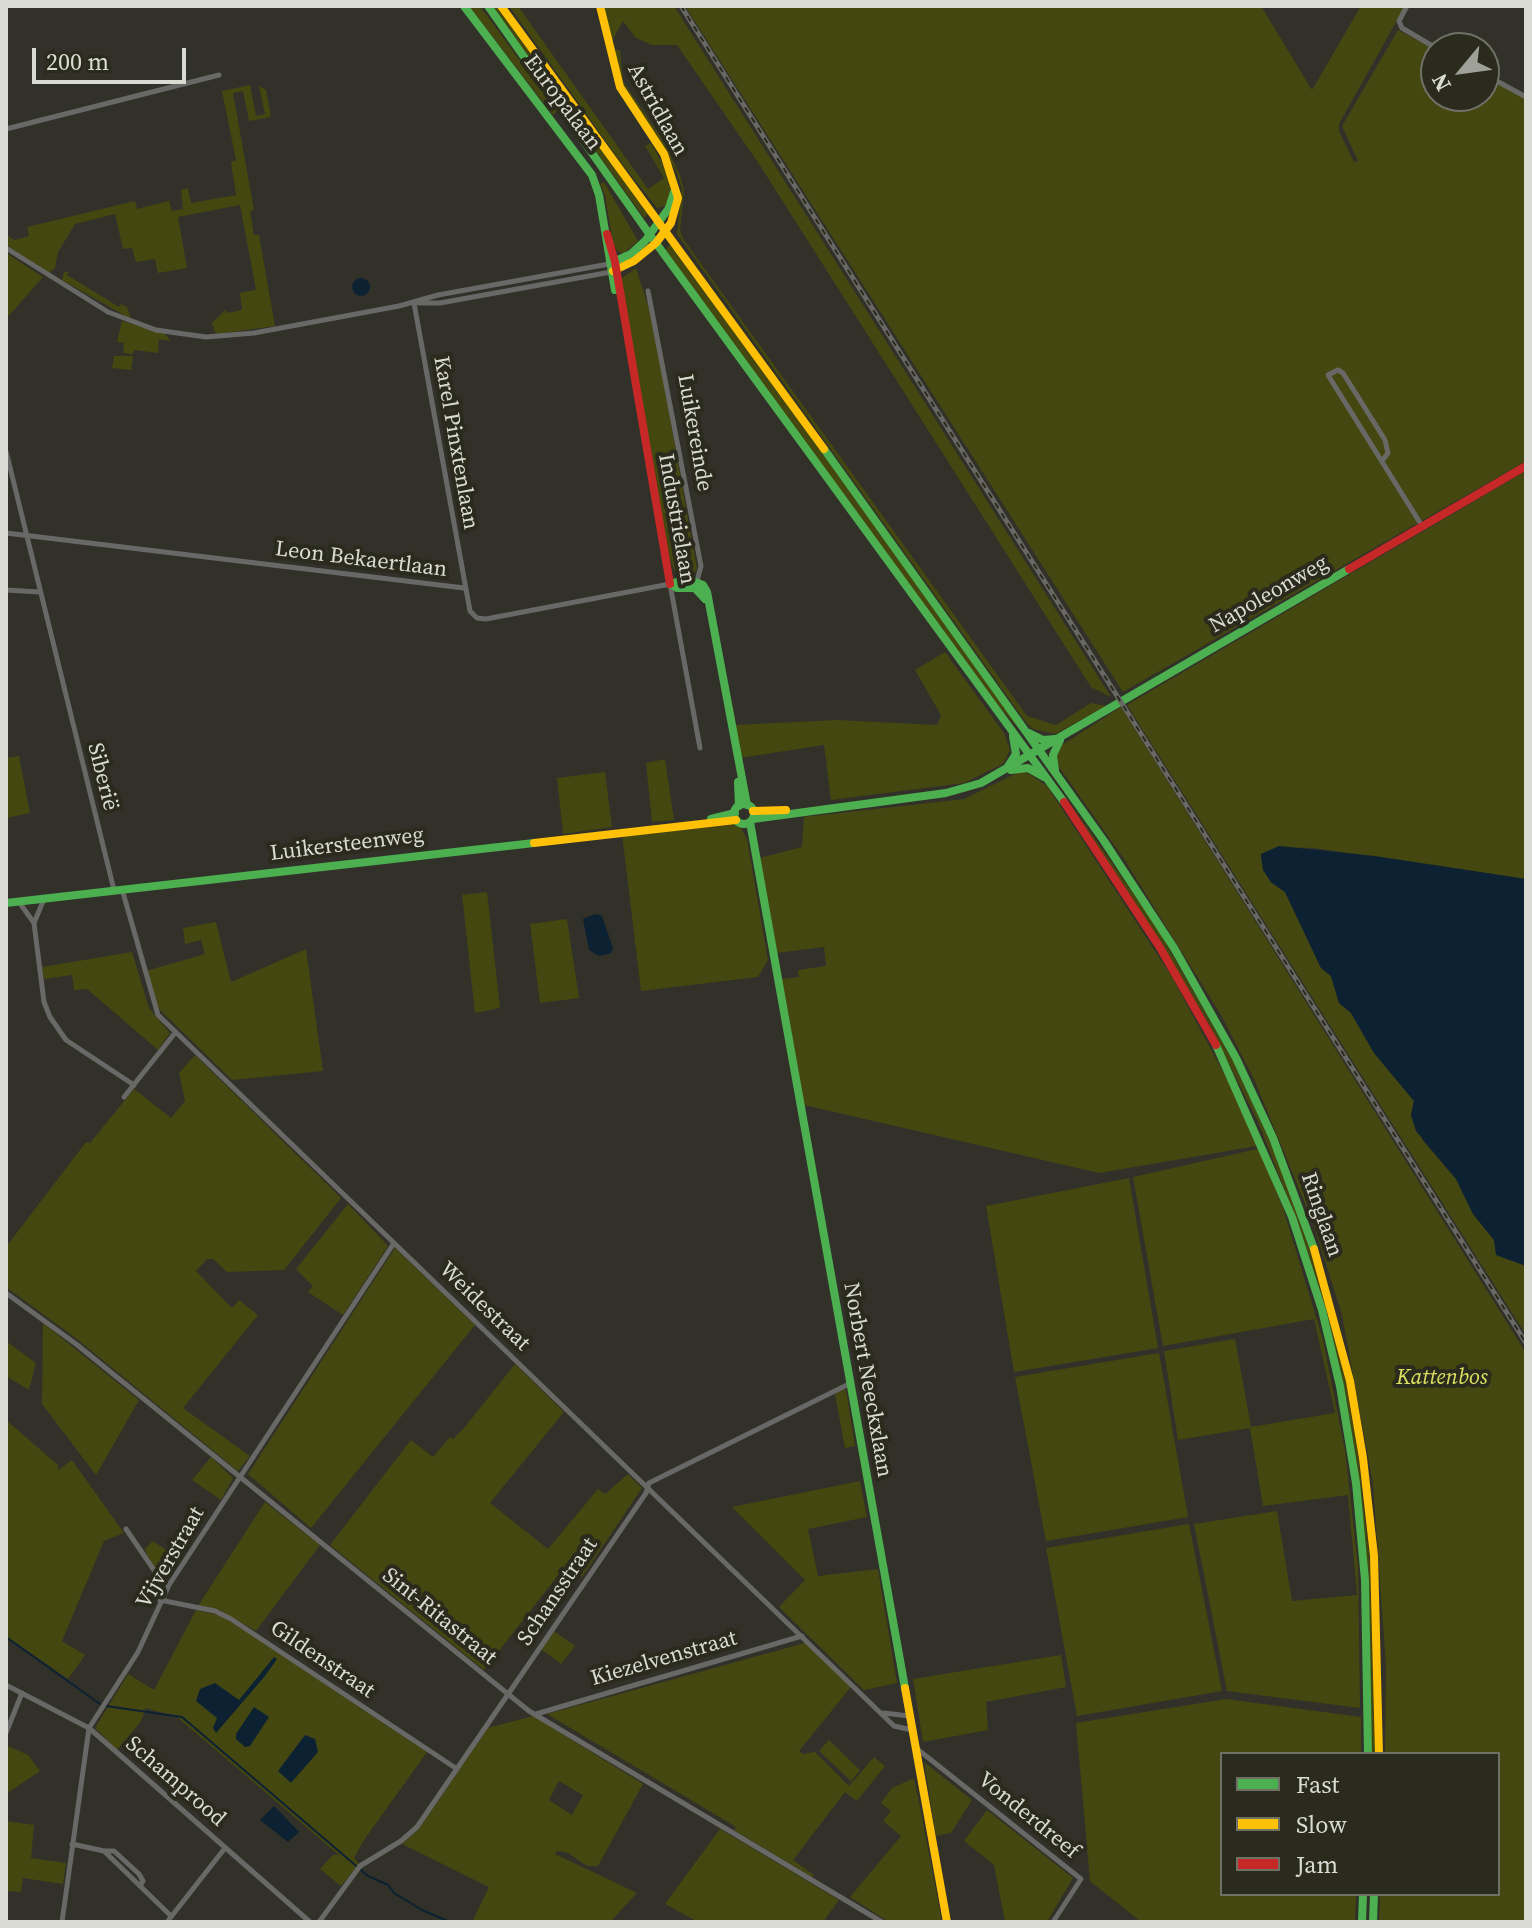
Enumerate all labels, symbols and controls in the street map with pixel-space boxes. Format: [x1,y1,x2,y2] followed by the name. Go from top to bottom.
[36,32,190,82] scale bar
[1420,32,1500,112] north arrow
[46,45,109,78] text: 200 m
[518,50,606,156] street label: Europalaan
[621,59,693,161] street label: Astridlaan
[1424,68,1458,97] text: N
[427,354,483,532] street label: Karel Pinxtenlaan
[671,372,717,494] street label: Luikereinde
[652,452,700,586] street label: Industrielaan
[274,536,448,584] street label: Leon Bekaertlaan
[1205,550,1333,640] street label: Napoleonweg
[81,740,123,814] street label: Siberië
[269,822,425,868] street label: Luikersteenweg
[1294,1169,1348,1261] street label: Ringlaan
[433,1257,535,1357] street label: Weidestraat
[837,1281,897,1479] street label: Norbert Neeckxlaan
[1396,1365,1488,1391] park label: Kattenbos
[131,1502,211,1614] street label: Vijverstraat
[512,1533,604,1651] street label: Schansstraat
[376,1563,502,1671] street label: Sint-Ritastraat
[265,1615,379,1705] street label: Gildenstraat
[588,1626,740,1692] street label: Kiezelvenstraat
[120,1731,230,1833] street label: Schamprood
[1220,1752,1500,1896] legend
[972,1767,1084,1865] street label: Vonderdreef
[1296,1768,1339,1801] text: Fast
[1296,1808,1347,1841] text: Slow
[1296,1848,1338,1881] text: Jam

